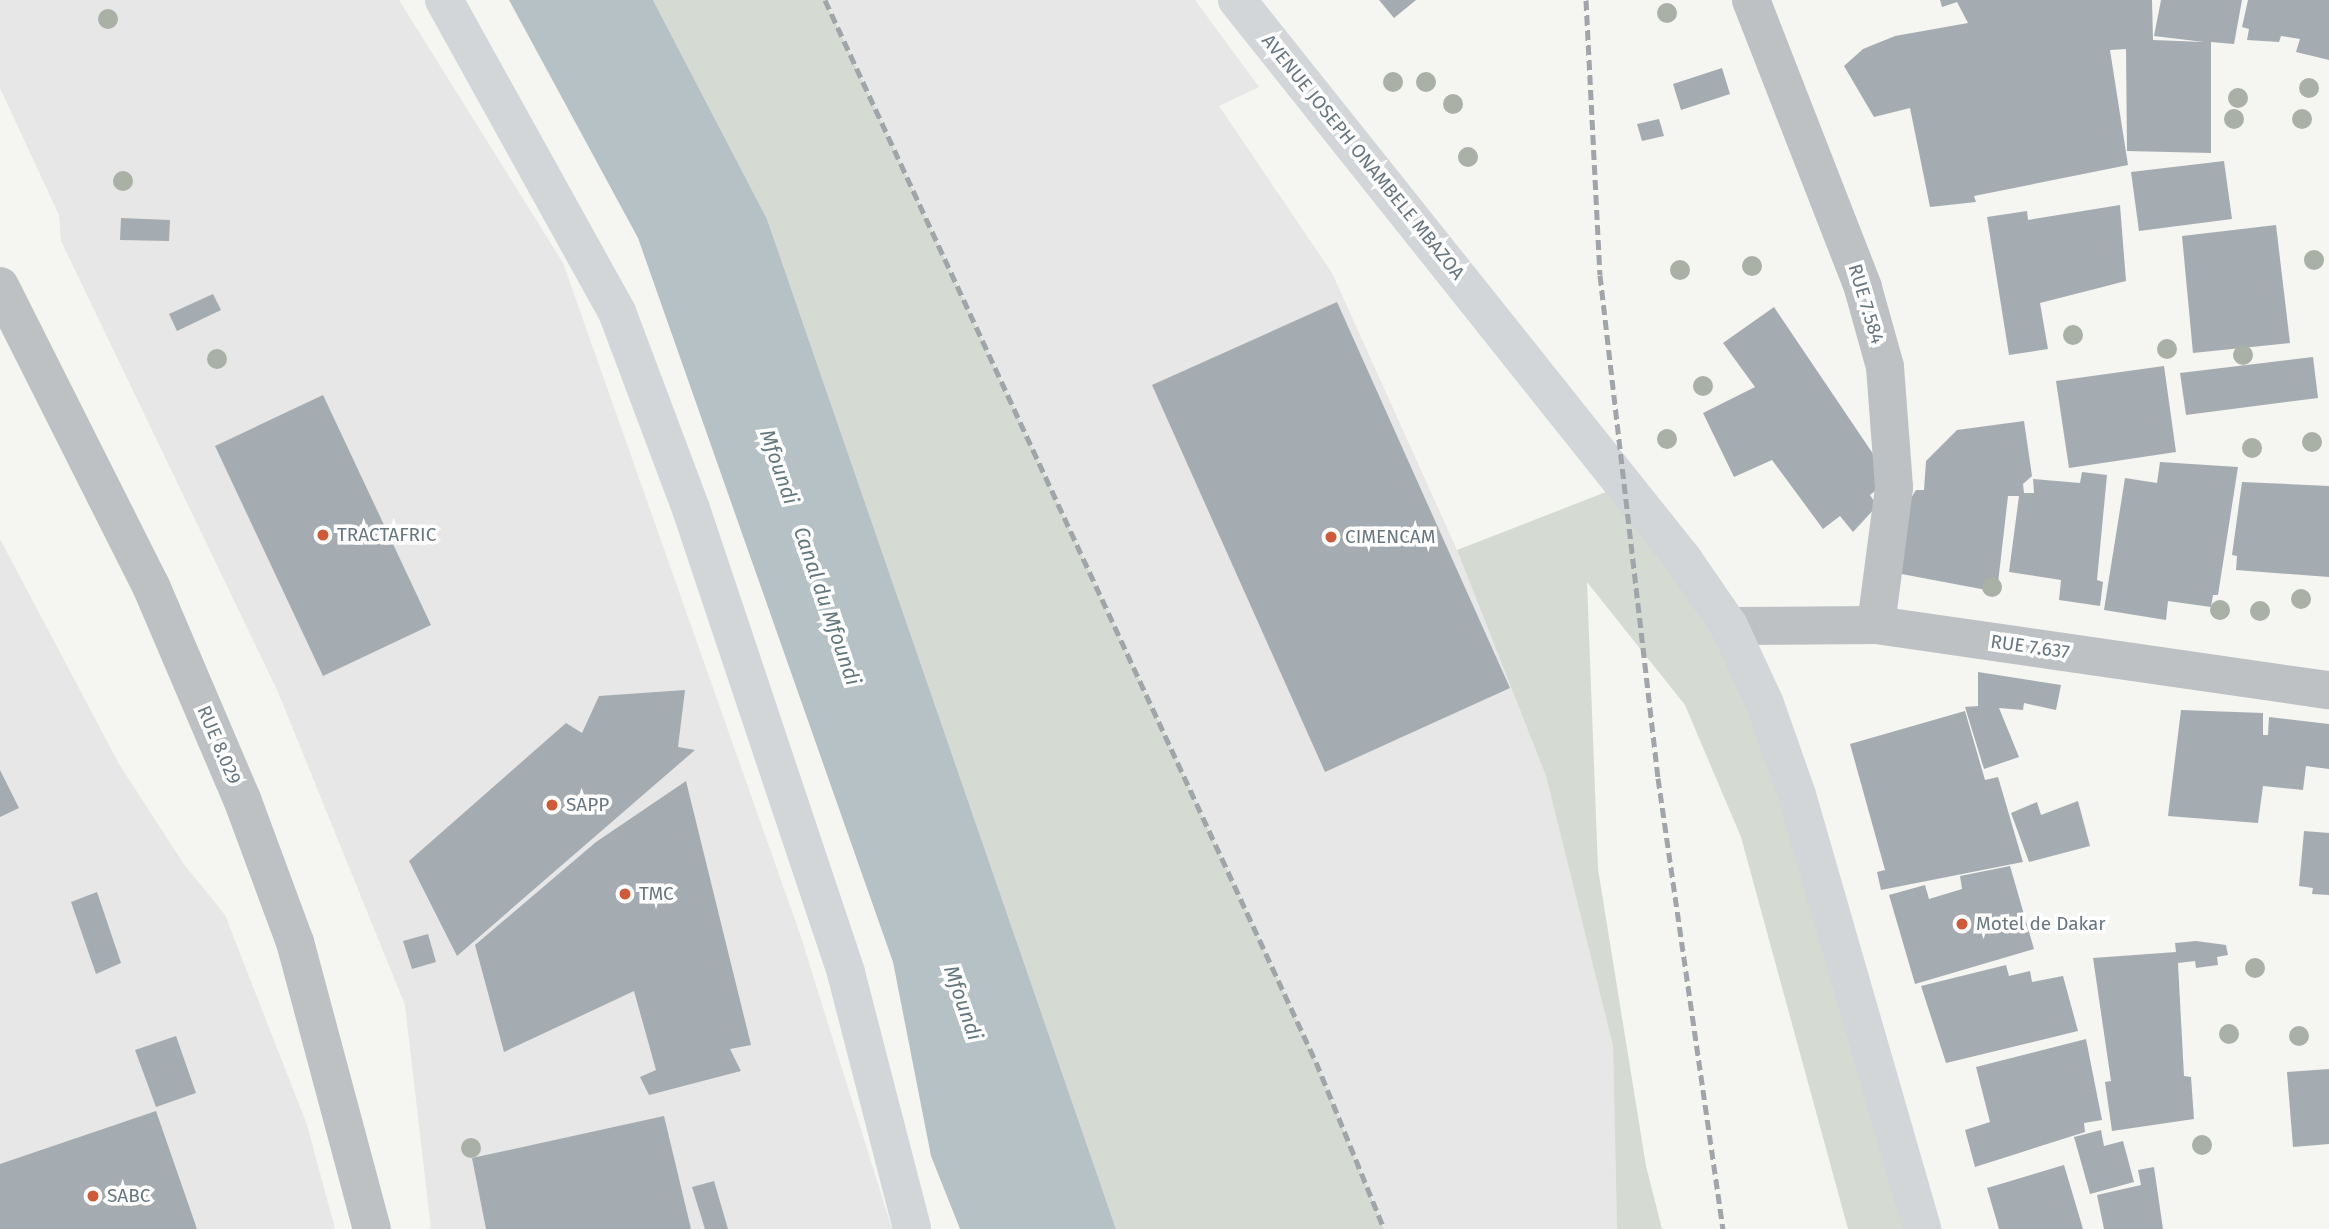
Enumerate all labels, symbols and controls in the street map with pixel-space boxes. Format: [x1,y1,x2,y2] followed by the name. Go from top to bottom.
[1257,30,1469,284] street label: AVENUE JOSEPH ONAMBELE MBAZOA
[1843,261,1889,347] street label: RUE 7.584
[754,426,804,508] water label: Mfoundi
[788,523,866,689] water label: Canal du Mfoundi
[337,524,436,546] place label: TRACTAFRIC
[1345,526,1435,548] place label: CIMENCAM
[315,527,331,543] marker: TRACTAFRIC
[1323,529,1339,545] marker: CIMENCAM
[1989,630,2071,664] street label: RUE 7.637
[192,702,246,788] street label: RUE 8.029
[566,794,609,816] place label: SAPP
[544,797,560,813] marker: SAPP
[639,883,674,905] place label: TMC
[617,886,633,902] marker: TMC
[1976,913,2106,935] place label: Motel de Dakar
[1954,916,1970,932] marker: Motel de Dakar
[938,962,988,1044] water label: Mfoundi
[107,1185,150,1207] place label: SABC
[85,1188,101,1204] marker: SABC

